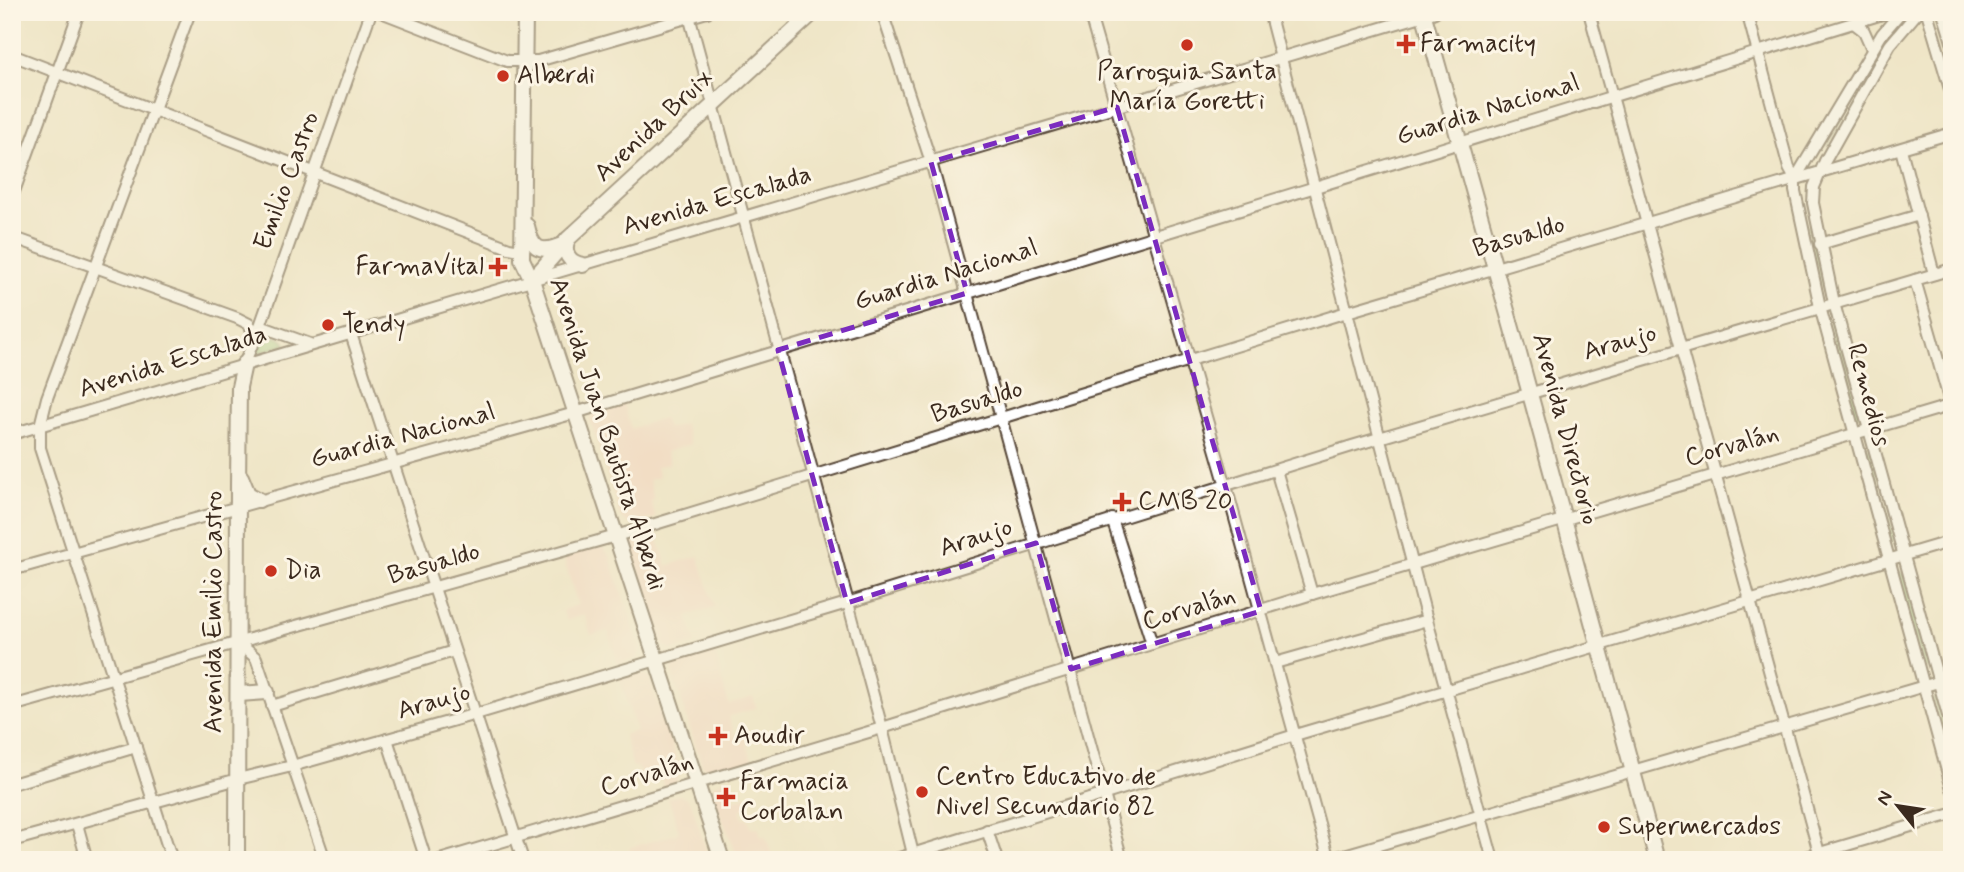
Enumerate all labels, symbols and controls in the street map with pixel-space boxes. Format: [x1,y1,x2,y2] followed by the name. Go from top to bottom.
[1420,27,1536,61] place label: Farmacity
[1398,36,1414,52] marker: Farmacity
[1179,37,1195,53] marker: Parroquia Santa María Goretti
[1097,55,1277,119] place label: Parroquia Santa María Goretti
[517,59,595,93] place label: Alberdi
[587,62,721,190] street label: Avenida Bruix
[1392,66,1584,154] street label: Guardia Nacional
[495,68,511,84] marker: Alberdi
[246,107,328,255] street label: Emilio Castro
[619,158,815,244] street label: Avenida Escalada
[1469,208,1569,266] street label: Basualdo
[850,231,1042,319] street label: Guardia Nacional
[356,250,484,284] place label: FarmaVital
[490,259,506,275] marker: FarmaVital
[540,273,674,595] street label: Avenida Juan Bautista Alberdi
[342,308,406,342] place label: Tendy
[1579,316,1661,370] street label: Araujo
[75,317,271,407] street label: Avenida Escalada
[320,317,336,333] marker: Tendy
[1523,329,1607,529] street label: Avenida Directorio
[1838,340,1898,450] street label: Remedios
[927,372,1027,432] street label: Basualdo
[307,395,499,477] street label: Guardia Nacional
[1681,416,1783,476] street label: Corvalán
[1138,485,1233,519] place label: CMB 20
[197,491,231,733] street label: Avenida Emilio Castro
[1112,492,1132,512] marker: CMB 20
[935,510,1017,566] street label: Araujo
[384,535,484,593] street label: Basualdo
[285,554,322,588] place label: Dia
[263,563,279,579] marker: Dia
[1138,579,1240,639] street label: Corvalán
[393,675,475,729] street label: Araujo
[734,719,805,753] place label: Aoudir
[708,726,728,746] marker: Aoudir
[596,745,698,805] street label: Corvalán
[936,760,1156,824] place label: Centro Educativo de Nivel Secundario 82
[740,765,849,829] place label: Farmacia Corbalan
[1862,770,1932,840] north arrow
[914,784,930,800] marker: Centro Educativo de Nivel Secundario 82
[1871,787,1899,810] text: N
[718,789,734,805] marker: Farmacia Corbalan
[1618,810,1781,844] place label: Supermercados
[1596,819,1612,835] marker: Supermercados

